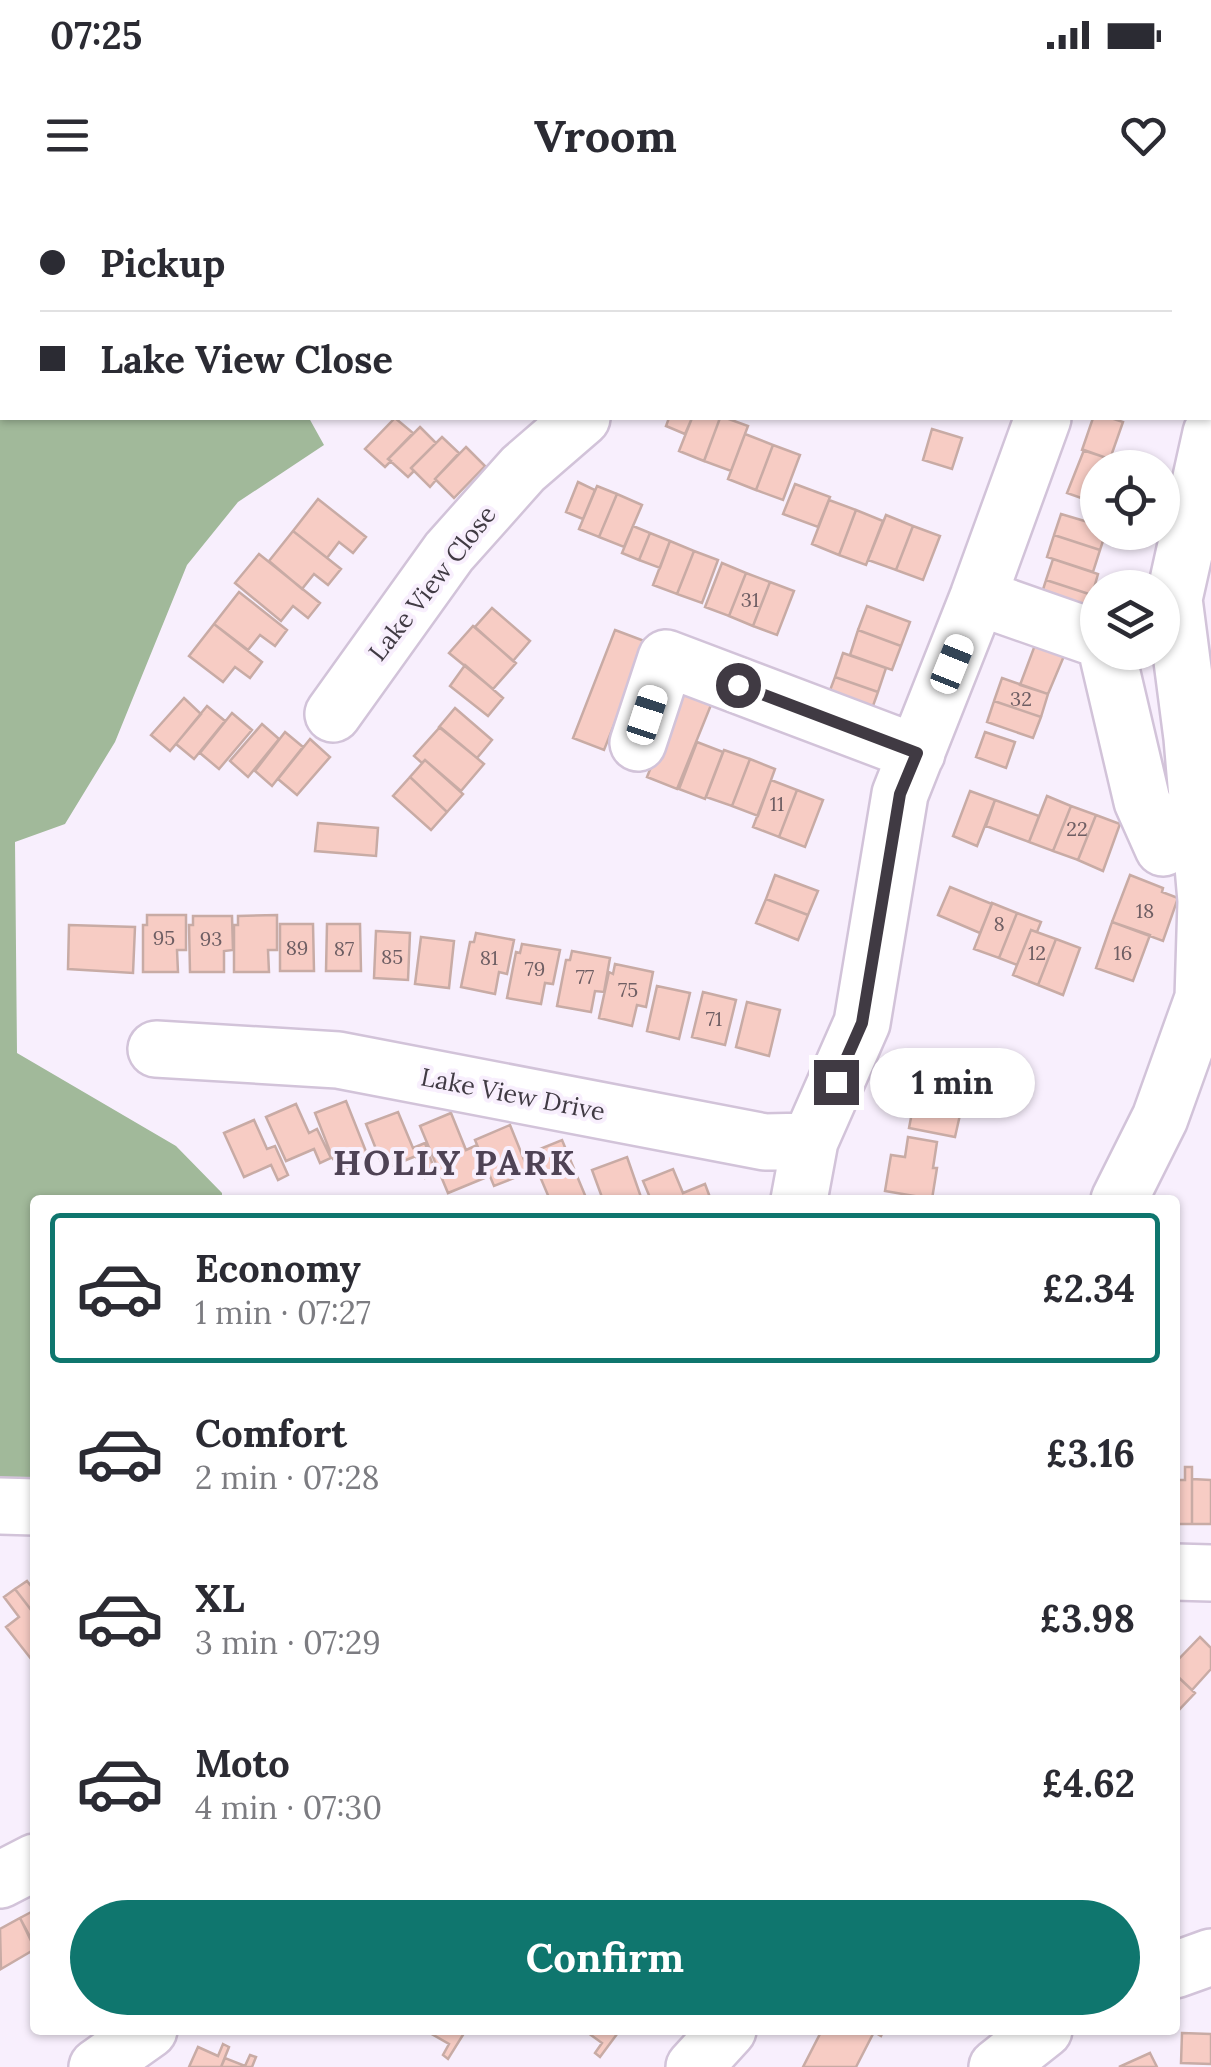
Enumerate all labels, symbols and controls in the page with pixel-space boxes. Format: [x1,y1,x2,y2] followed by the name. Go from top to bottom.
[50,11,142,59] text: 07:25
[534,107,677,164] text: Vroom
[40,108,95,163] icon: menu
[1116,108,1171,163] icon: heart
[100,239,225,287] text: Pickup
[100,335,393,383] text: Lake View Close
[1080,450,1180,670] map controls
[1080,450,1180,550] button: locate
[361,499,503,667] street label: Lake View Close
[1080,570,1180,670] button: layers
[741,587,759,612] house number: 31
[927,631,977,697] car
[716,663,761,708] route start
[623,682,671,748] car
[1010,686,1032,711] house number: 32
[770,791,784,816] house number: 11
[1066,816,1088,841] house number: 22
[1136,898,1154,923] house number: 18
[993,911,1005,936] house number: 8
[153,925,175,950] house number: 95
[200,926,222,951] house number: 93
[286,935,308,960] house number: 89
[334,936,354,961] house number: 87
[1028,940,1046,965] house number: 12
[1114,940,1132,965] house number: 16
[381,944,403,969] house number: 85
[480,945,498,970] house number: 81
[525,956,545,981] house number: 79
[576,964,594,989] house number: 77
[618,977,638,1002] house number: 75
[706,1006,722,1031] house number: 71
[871,1047,1036,1117] callout: 1 min
[418,1060,608,1128] street label: Lake View Drive
[814,1060,859,1105] route end
[912,1062,993,1103] text: 1 min
[333,1140,577,1185] district label: HOLLY PARK
[75,1243,165,1333] icon: car
[195,1244,361,1292] text: Economy
[1042,1264,1135,1312] text: £2.34
[195,1292,371,1333] text: 1 min · 07:27
[75,1408,165,1498] icon: car
[195,1409,347,1457] text: Comfort
[1046,1429,1135,1477] text: £3.16
[195,1457,380,1498] text: 2 min · 07:28
[75,1573,165,1663] icon: car
[195,1574,245,1622] text: XL
[1039,1594,1135,1642] text: £3.98
[195,1622,381,1663] text: 3 min · 07:29
[75,1738,165,1828] icon: car
[195,1739,290,1787] text: Moto
[1041,1759,1135,1807] text: £4.62
[195,1787,382,1828] text: 4 min · 07:30
[70,1900,1140,2015] button: Confirm

